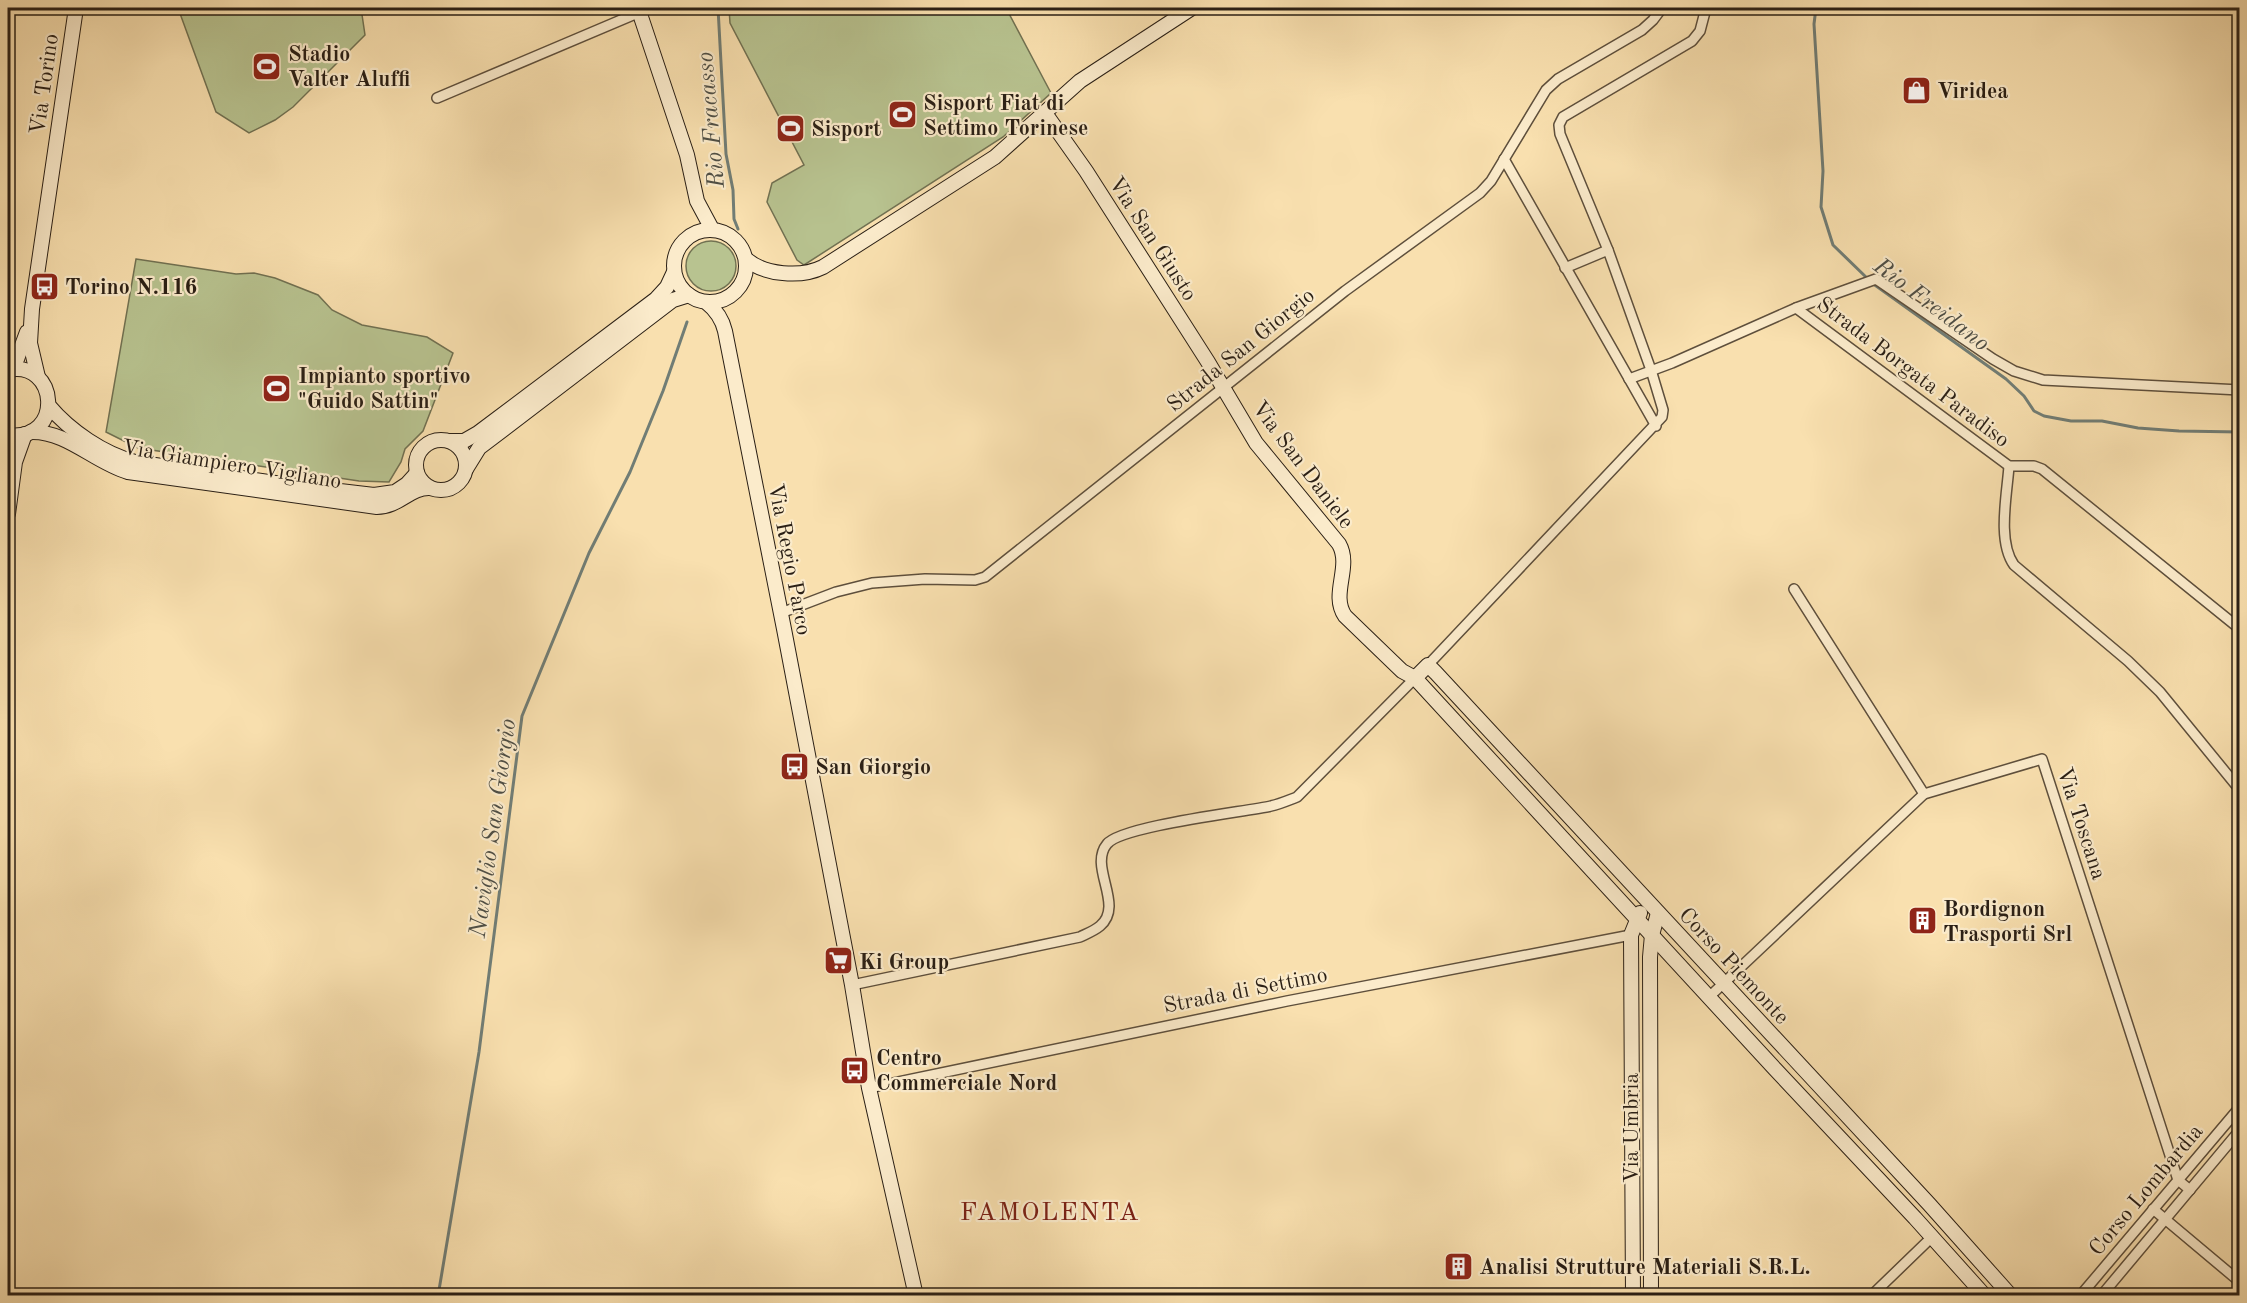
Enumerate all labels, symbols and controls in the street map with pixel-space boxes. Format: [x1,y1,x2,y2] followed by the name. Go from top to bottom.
[27,32,63,136] street label: Via Torino
[288,44,410,91] place label: Stadio Valter Aluffi
[251,50,283,82] sports icon: Stadio Valter Aluffi
[694,51,730,190] water label: Rio Fracasso
[1900,74,1932,106] shop icon: Viridea
[1937,81,2009,103] place label: Viridea
[923,93,1088,140] place label: Sisport Fiat di Settimo Torinese
[886,99,918,131] sports icon: Sisport Fiat di Settimo Torinese
[774,112,806,144] sports icon: Sisport
[811,119,881,141] place label: Sisport
[1104,173,1201,305] street label: Via San Giusto
[1868,254,1993,357] water label: Rio Freidano
[28,270,60,302] bus stop icon: Torino N.116
[65,277,197,299] place label: Torino N.116
[1163,285,1319,417] street label: Strada San Giorgio
[1812,293,2013,452] street label: Strada Borgata Paradiso
[298,366,471,413] place label: Impianto sportivo "Guido Sattin"
[261,372,293,404] sports icon: Impianto sportivo "Guido Sattin"
[1247,397,1357,533] street label: Via San Daniele
[120,437,343,493] street label: Via Giampiero Vigliano
[764,482,815,637] street label: Via Regio Parco
[467,717,521,940] water label: Naviglio San Giorgio
[778,750,810,782] bus stop icon: San Giorgio
[815,757,931,779] place label: San Giorgio
[2053,765,2110,883] street label: Via Toscana
[1943,899,2072,946] place label: Bordignon Trasporti Srl
[1674,904,1793,1029] street label: Corso Piemonte
[1906,905,1938,937] building icon: Bordignon Trasporti Srl
[822,945,854,977] supermarket icon: Ki Group
[859,952,949,974] place label: Ki Group
[1161,964,1329,1018] street label: Strada di Settimo
[876,1048,1057,1095] place label: Centro Commerciale Nord
[839,1054,871,1086] bus stop icon: Centro Commerciale Nord
[1621,1073,1643,1183] street label: Via Umbria
[2085,1120,2208,1260] street label: Corso Lombardia
[960,1200,1140,1226] district label: FAMOLENTA
[1442,1250,1474,1282] building icon: Analisi Strutture Materiali S.R.L.
[1479,1257,1811,1279] place label: Analisi Strutture Materiali S.R.L.

